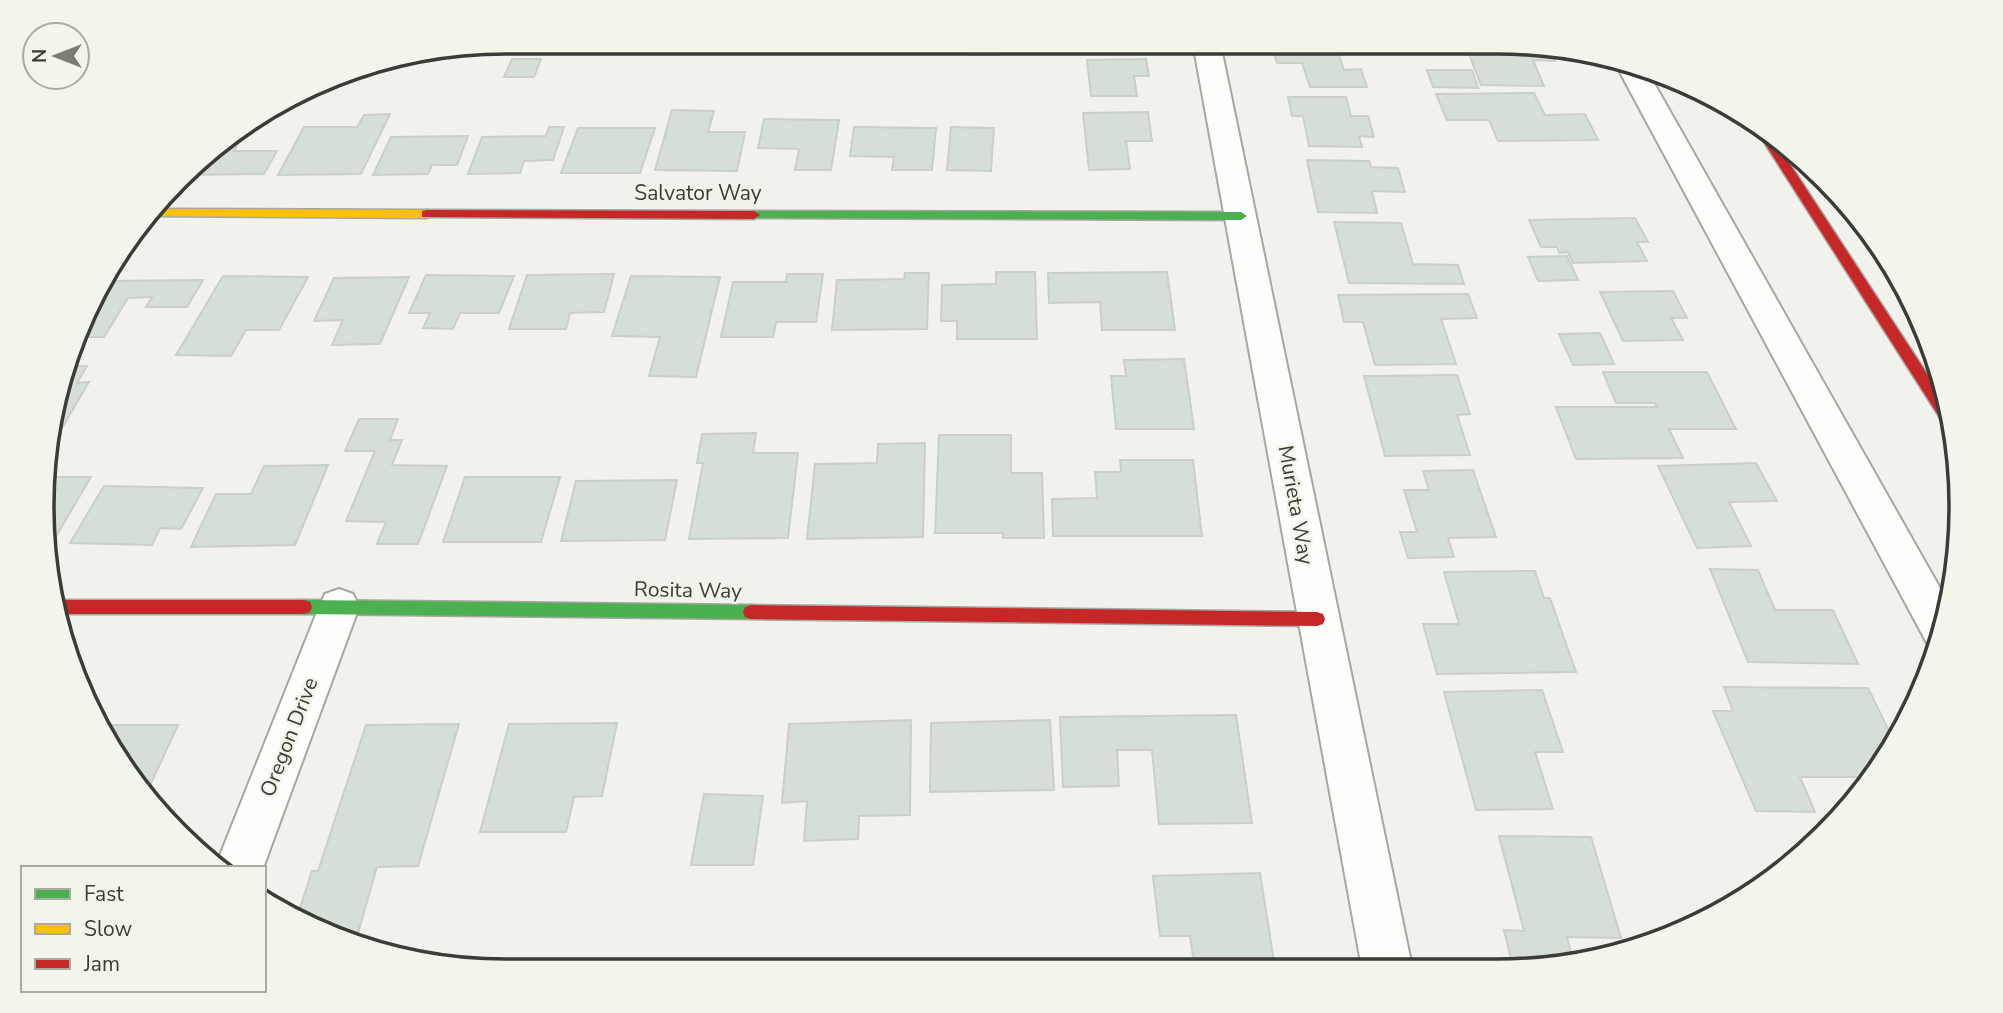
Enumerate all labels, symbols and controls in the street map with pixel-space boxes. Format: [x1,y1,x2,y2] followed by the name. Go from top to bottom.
[21,21,91,91] north arrow
[27,49,53,63] text: N
[634,179,762,207] street label: Salvator Way
[1272,443,1320,567] street label: Murieta Way
[634,575,742,605] street label: Rosita Way
[253,673,325,801] street label: Oregon Drive
[21,866,266,992] legend
[84,880,124,908] text: Fast
[84,915,133,943] text: Slow
[83,950,120,978] text: Jam

